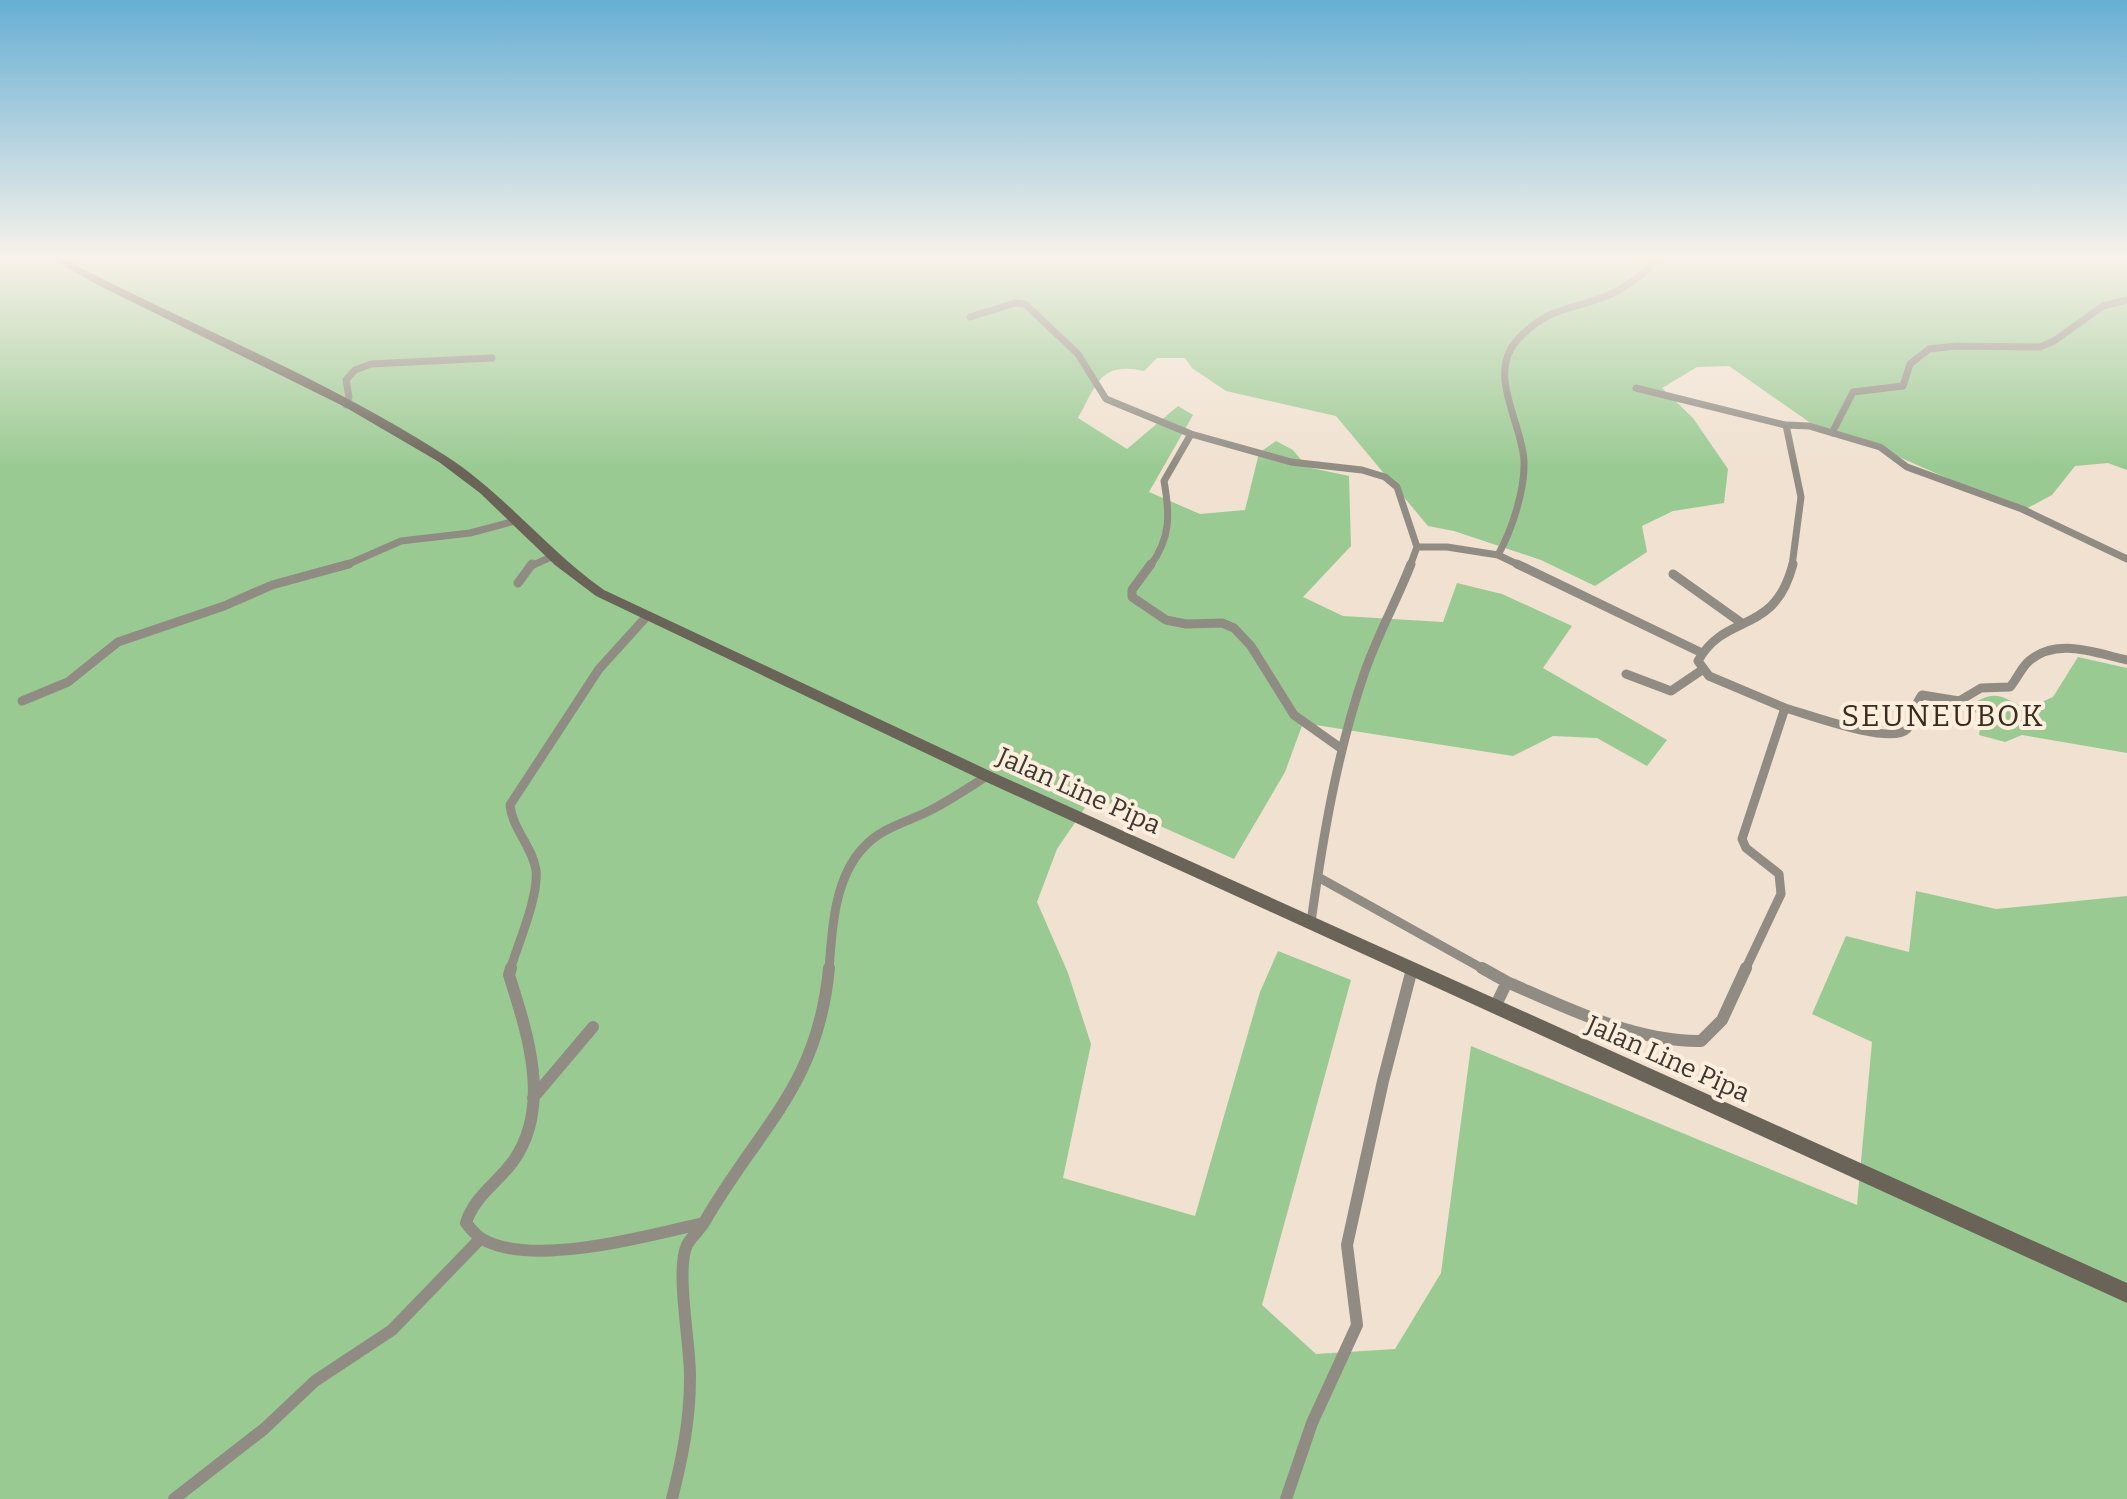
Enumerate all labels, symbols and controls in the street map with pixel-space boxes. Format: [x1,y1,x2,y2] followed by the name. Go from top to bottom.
[1841,698,2045,734] district label: SEUNEUBOK
[992,741,1165,841] street label: Jalan Line Pipa
[1581,1009,1754,1109] street label: Jalan Line Pipa

